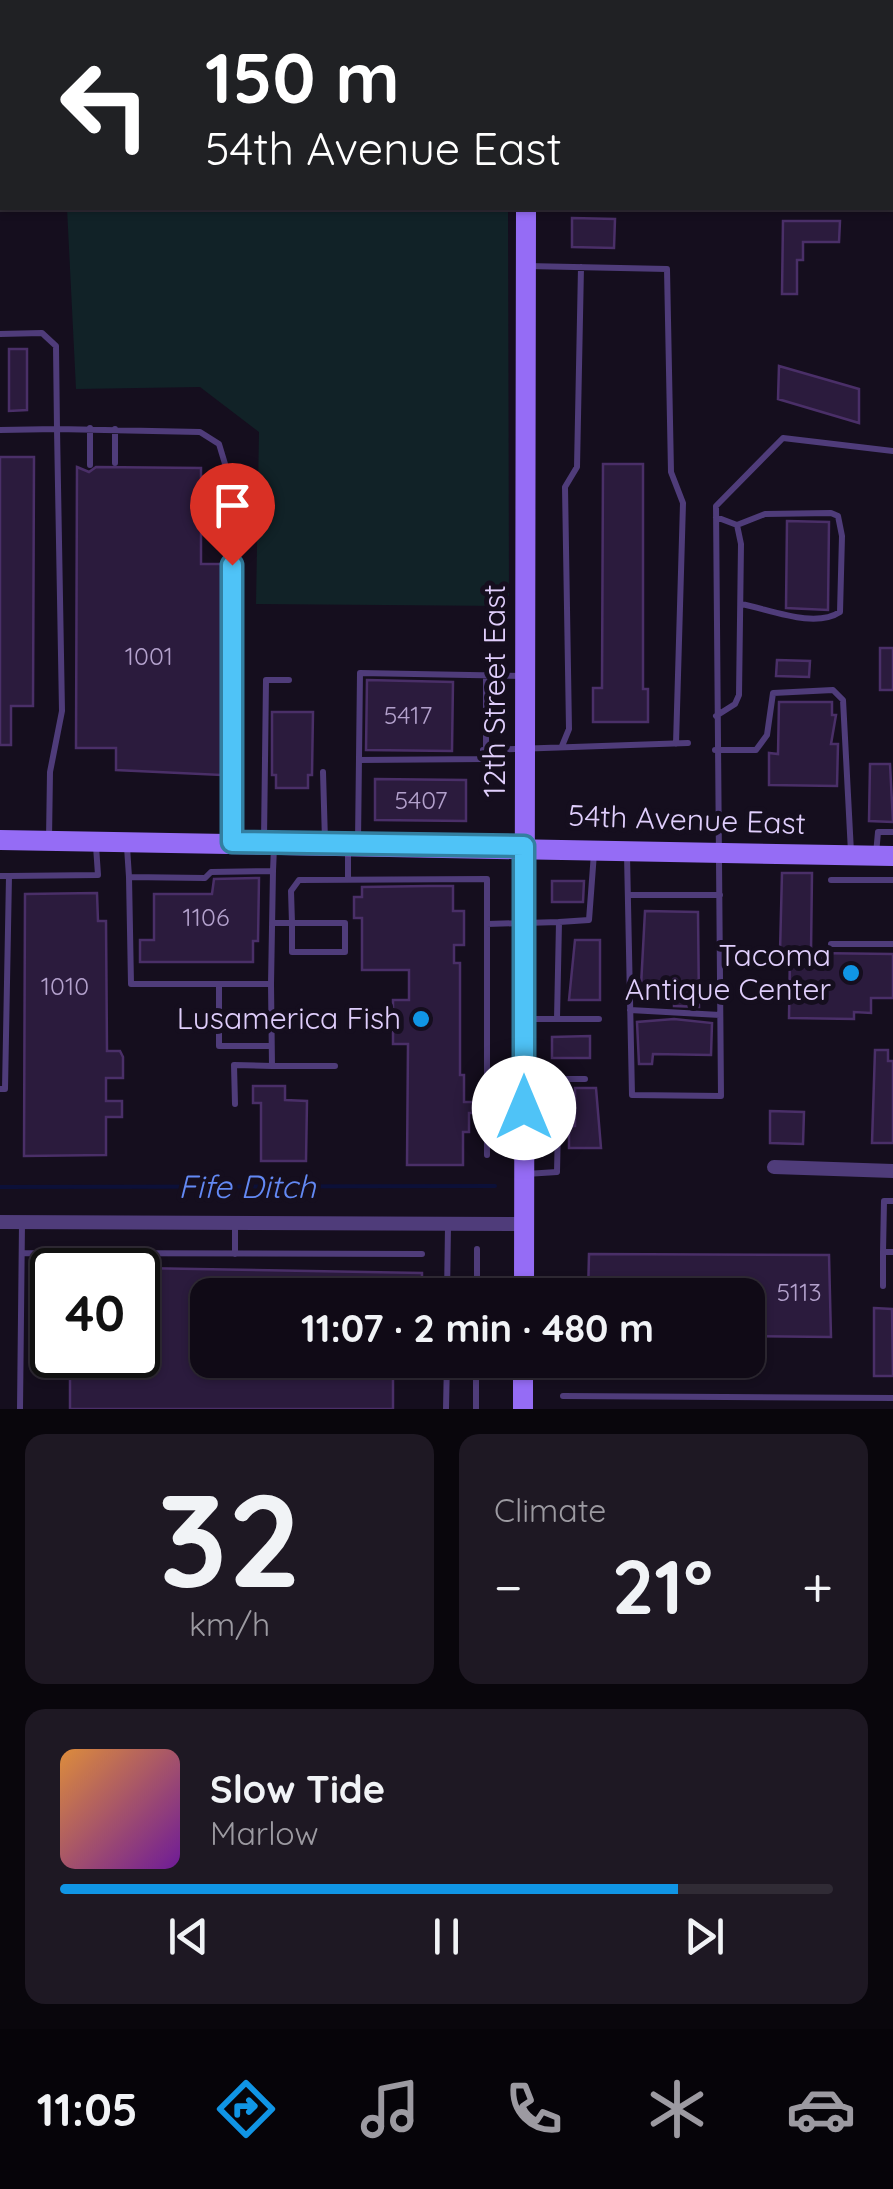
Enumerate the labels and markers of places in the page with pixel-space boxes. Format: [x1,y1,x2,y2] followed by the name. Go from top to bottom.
[190,463,275,566] pin
[625,936,831,1008] place label: Tacoma Antique Center
[840,962,862,984] marker: Tacoma Antique Center
[177,999,401,1037] place label: Lusamerica Fish
[410,1008,432,1030] marker: Lusamerica Fish

